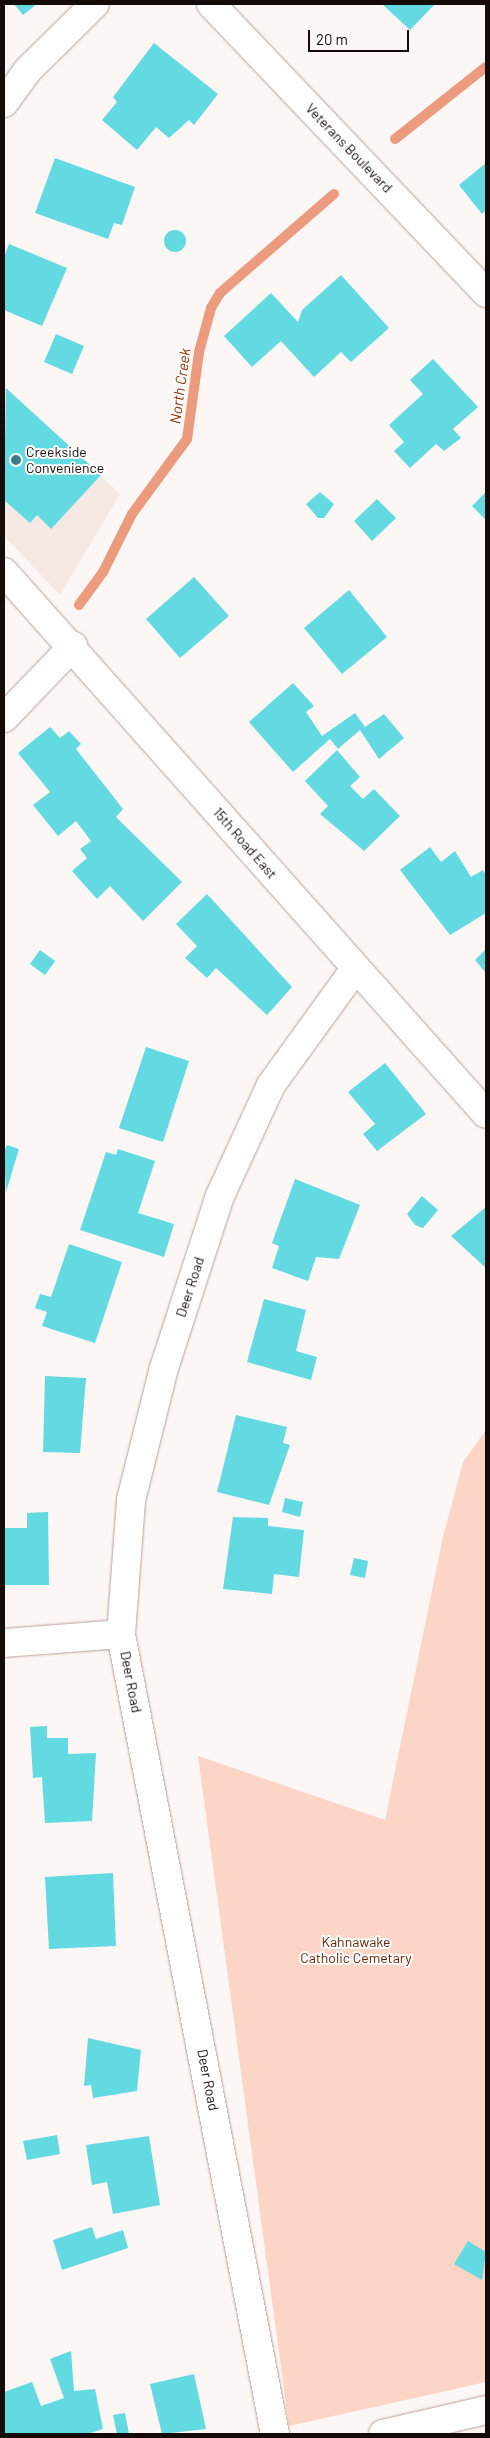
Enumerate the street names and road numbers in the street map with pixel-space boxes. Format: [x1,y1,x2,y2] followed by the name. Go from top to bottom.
[302,100,396,196] street label: Veterans Boulevard
[210,804,280,882] street label: 15th Road East
[172,1255,208,1319] street label: Deer Road
[117,1650,145,1714] street label: Deer Road
[194,2048,222,2112] street label: Deer Road

